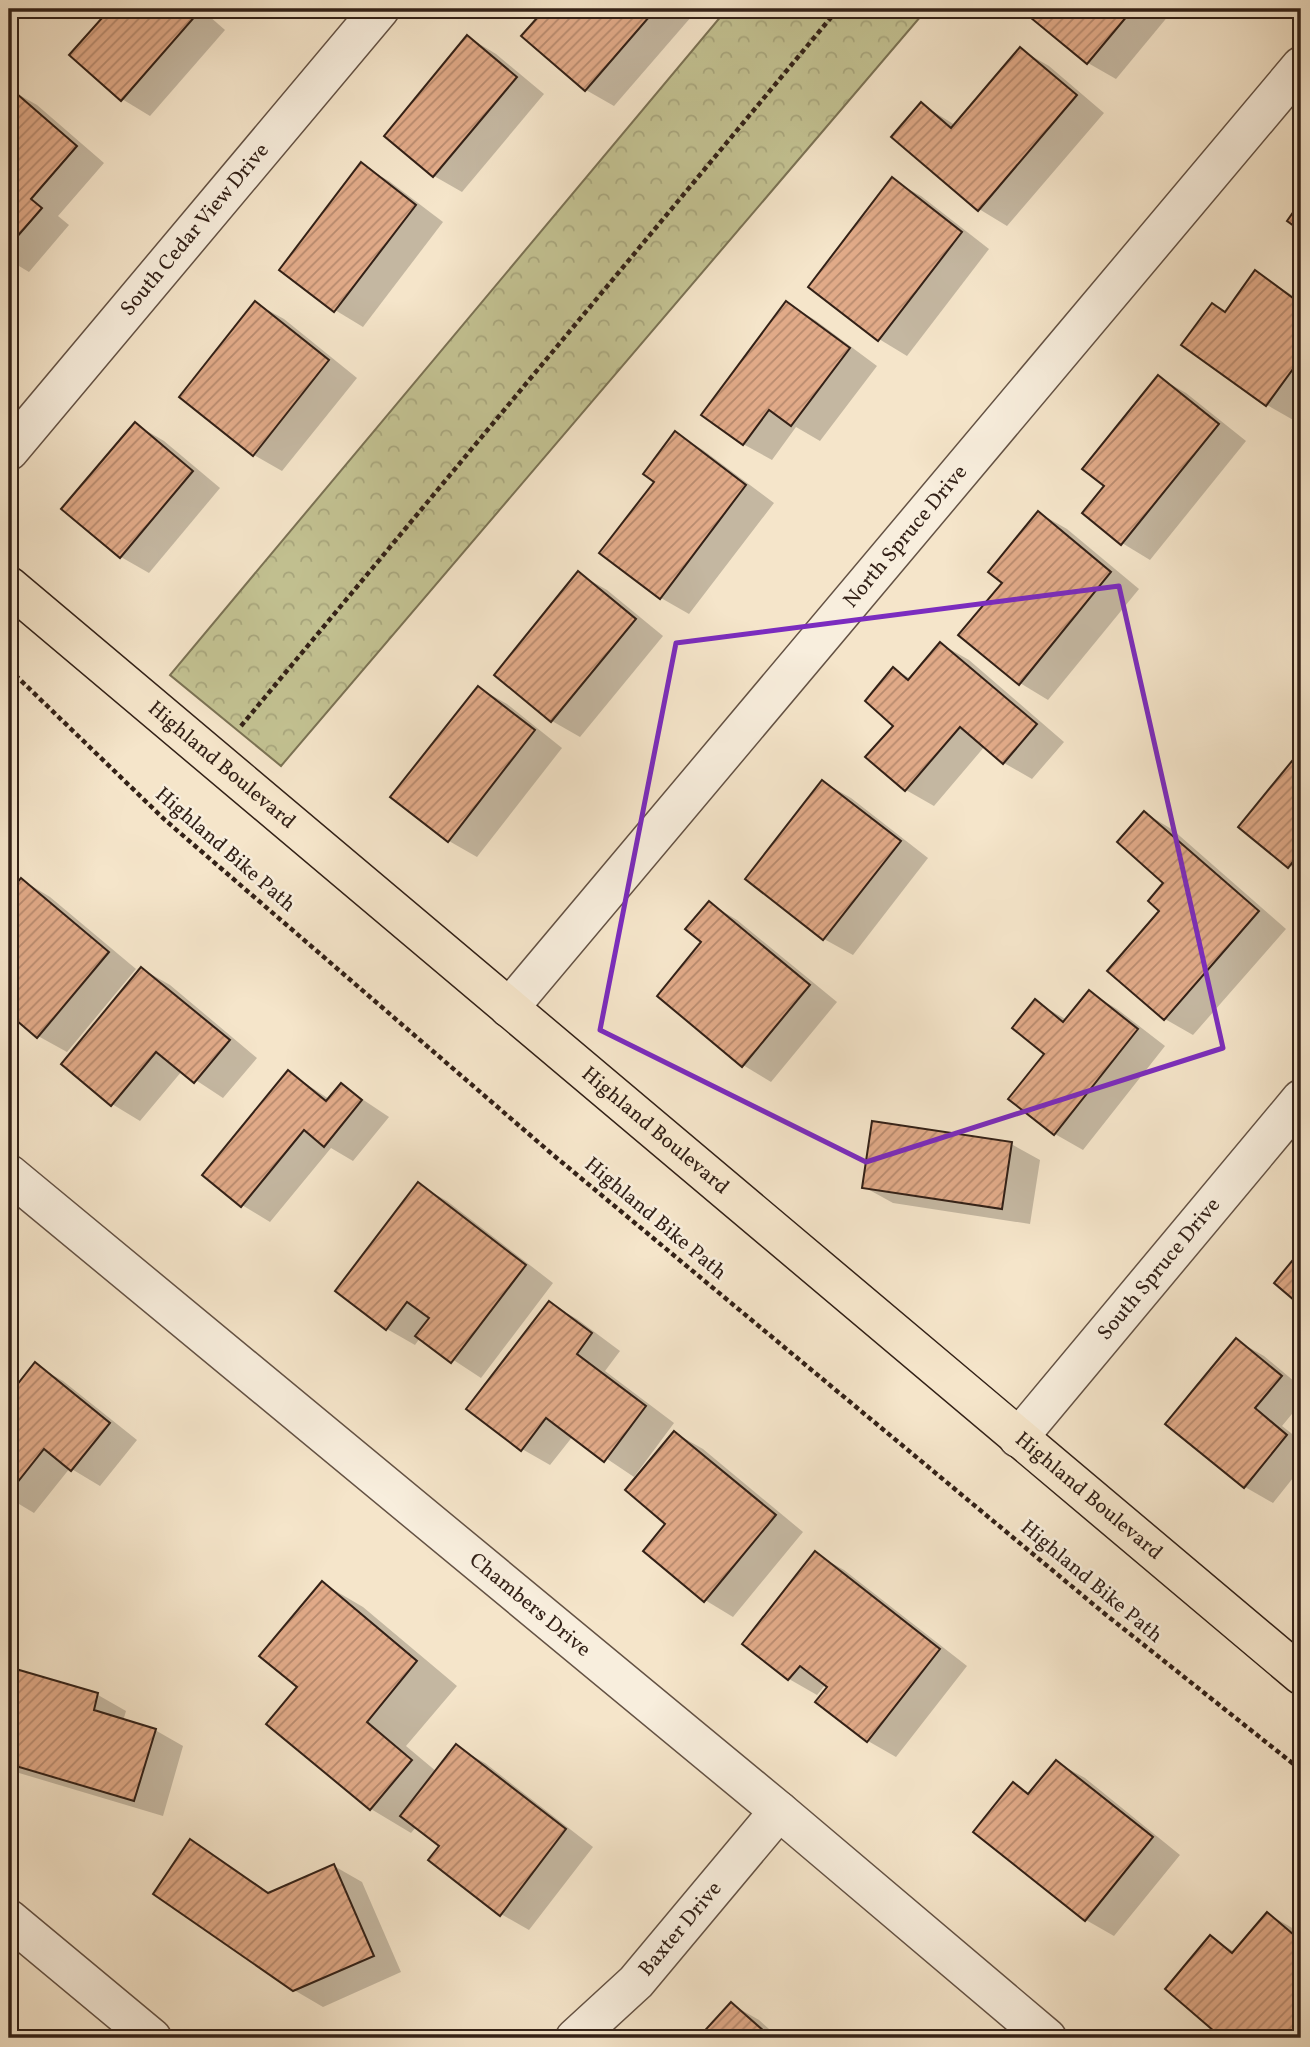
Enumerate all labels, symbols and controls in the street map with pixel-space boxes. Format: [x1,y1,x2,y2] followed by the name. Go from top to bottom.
[114,137,276,322] street label: South Cedar View Drive
[837,459,974,614] street label: North Spruce Drive
[141,694,302,836] street label: Highland Boulevard
[148,781,302,919] street label: Highland Bike Path
[575,1060,735,1201] street label: Highland Boulevard
[578,1151,732,1287] street label: Highland Bike Path
[1091,1191,1227,1347] street label: South Spruce Drive
[1008,1425,1169,1567] street label: Highland Boulevard
[1014,1514,1168,1650] street label: Highland Bike Path
[463,1546,597,1664] street label: Chambers Drive
[632,1875,729,1983] street label: Baxter Drive

